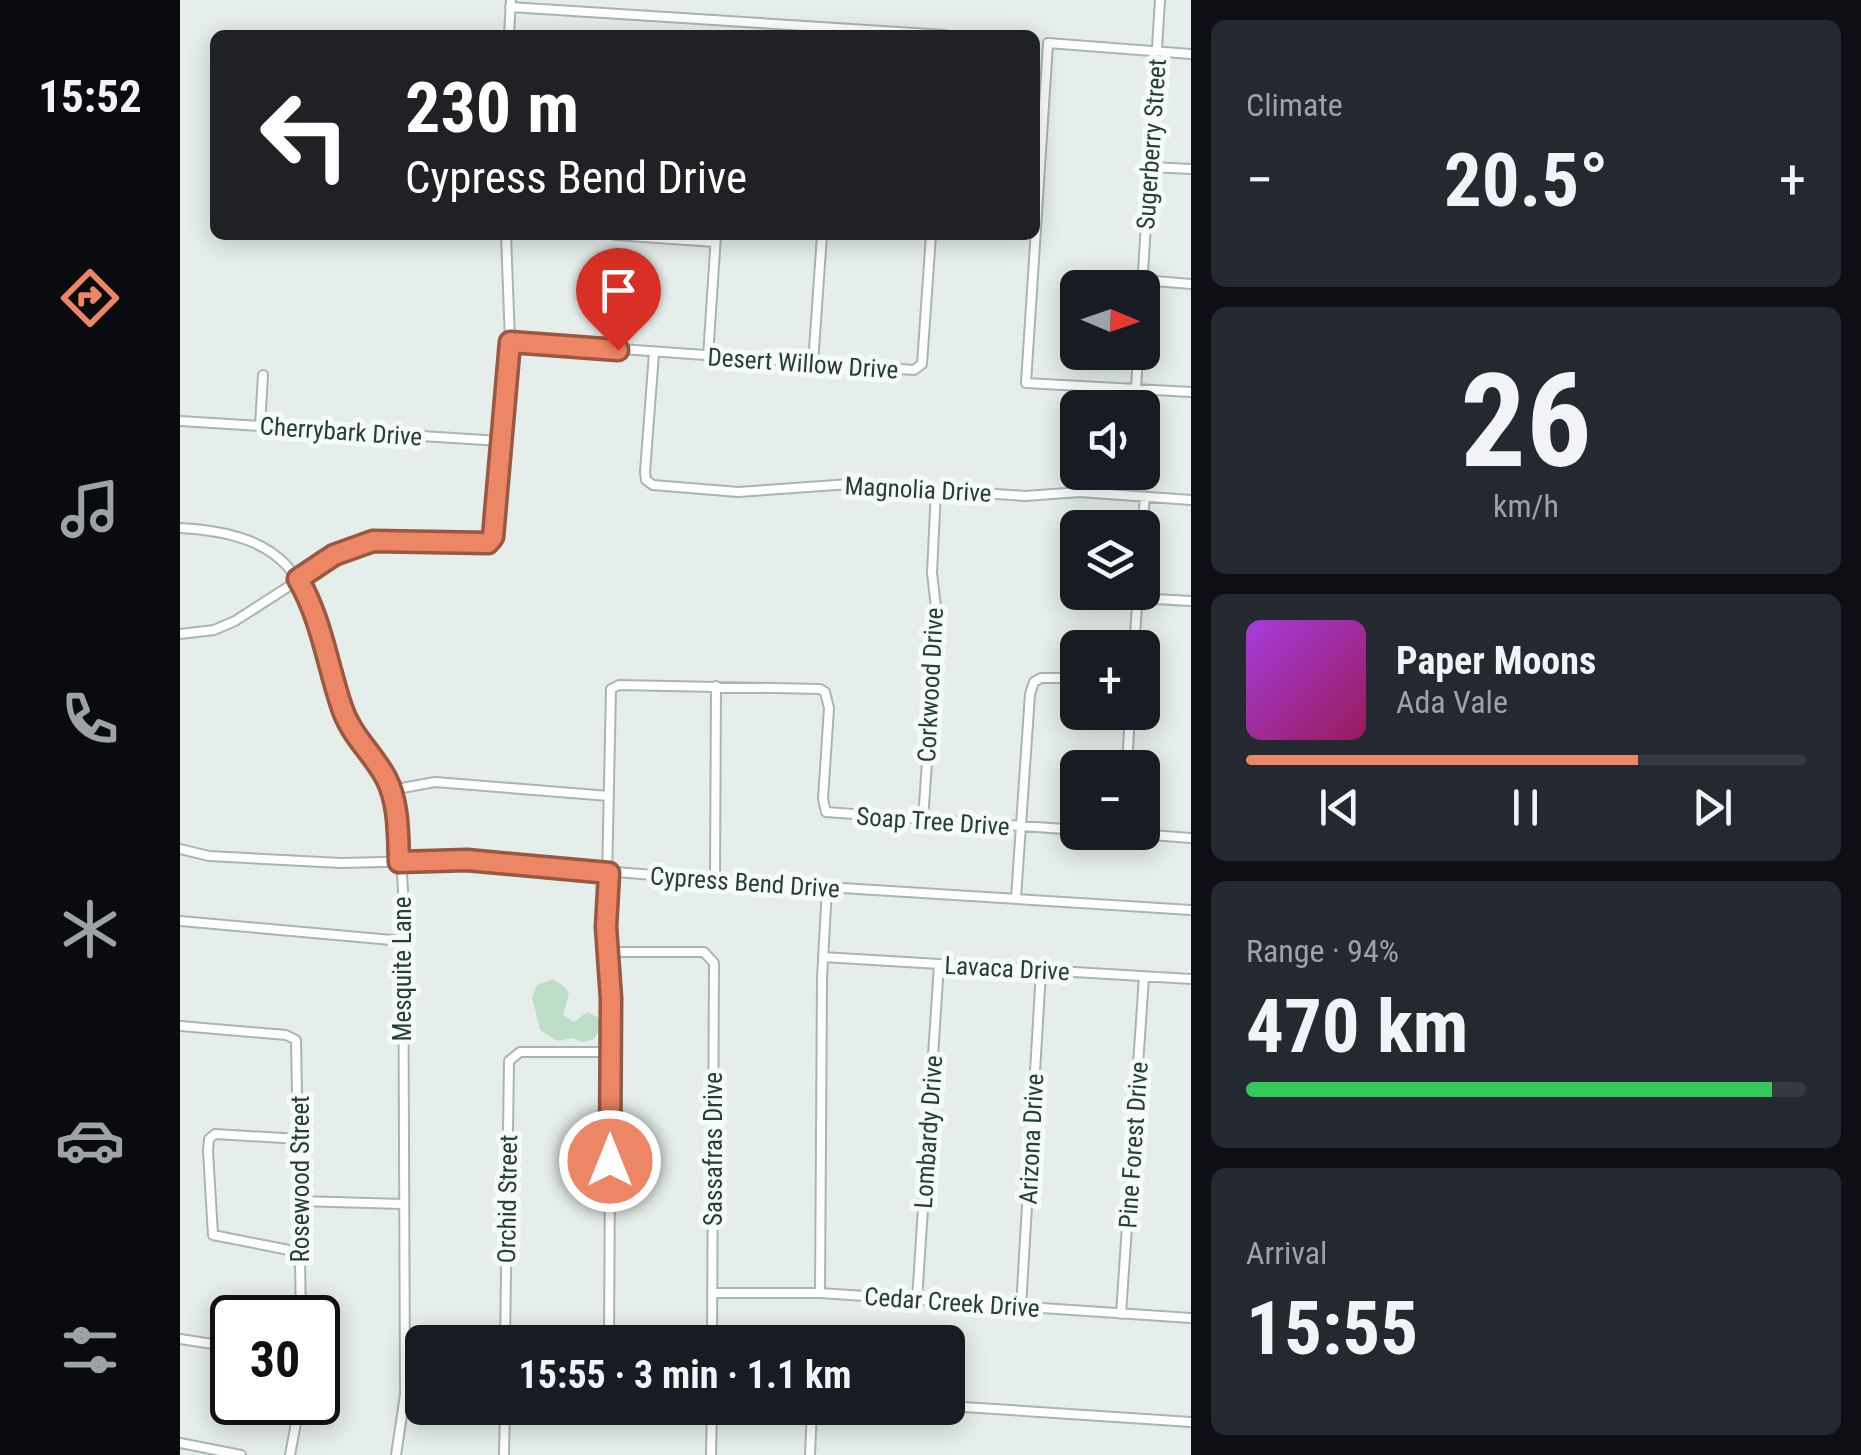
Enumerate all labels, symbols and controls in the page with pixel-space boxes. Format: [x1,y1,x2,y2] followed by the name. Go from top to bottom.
[1131,58,1172,230] street label: Sugerberry Street
[405,67,579,149] text: 230 m
[38,70,142,123] text: 15:52
[240,70,370,200] icon: left
[1246,86,1343,124] text: Climate
[1444,136,1608,224] text: 20.5°
[1246,148,1274,212] text: −
[1779,148,1806,212] text: +
[405,151,747,204] text: Cypress Bend Drive
[576,248,661,351] pin
[55,263,125,333] icon: directions
[591,263,646,318] icon: arrive
[1060,270,1160,370] north arrow
[1060,270,1160,850] map controls
[707,342,899,385] street label: Desert Willow Drive
[1460,345,1592,498] text: 26
[1060,390,1160,490] button: sound
[259,411,423,452] street label: Cherrybark Drive
[844,471,992,508] street label: Magnolia Drive
[55,474,125,544] icon: music
[1493,487,1559,525] text: km/h
[1060,510,1160,610] button: layers
[912,607,949,763] street label: Corkwood Drive
[1060,630,1160,730] button: +
[1396,639,1596,683] text: Paper Moons
[1396,683,1508,721] text: Ada Vale
[55,684,125,754] icon: phone
[1060,750,1160,850] button: −
[1312,780,1367,835] icon: previous
[1498,780,1553,835] icon: pause
[1685,780,1740,835] icon: next
[855,802,1011,841] street label: Soap Tree Drive
[649,861,841,904] street label: Cypress Bend Drive
[55,894,125,964] icon: climate
[388,897,417,1041] street label: Mesquite Lane
[1246,932,1399,970] text: Range · 94%
[944,951,1070,986] street label: Lavaca Drive
[1246,982,1468,1070] text: 470 km
[909,1055,948,1210] street label: Lombardy Drive
[1113,1061,1154,1229] street label: Pine Forest Drive
[699,1072,728,1226] street label: Sassafras Drive
[1014,1073,1049,1205] street label: Arizona Drive
[286,1095,315,1263] street label: Rosewood Street
[55,1105,125,1175] icon: car
[558,1109,662,1213] position arrow
[492,1135,523,1264] street label: Orchid Street
[1246,1234,1327,1272] text: Arrival
[863,1282,1041,1323] street label: Cedar Creek Drive
[1246,1284,1418,1372] text: 15:55
[210,1295,340,1425] speed limit sign: 30
[55,1315,125,1385] icon: filters
[519,1353,851,1397] text: 15:55 · 3 min · 1.1 km

